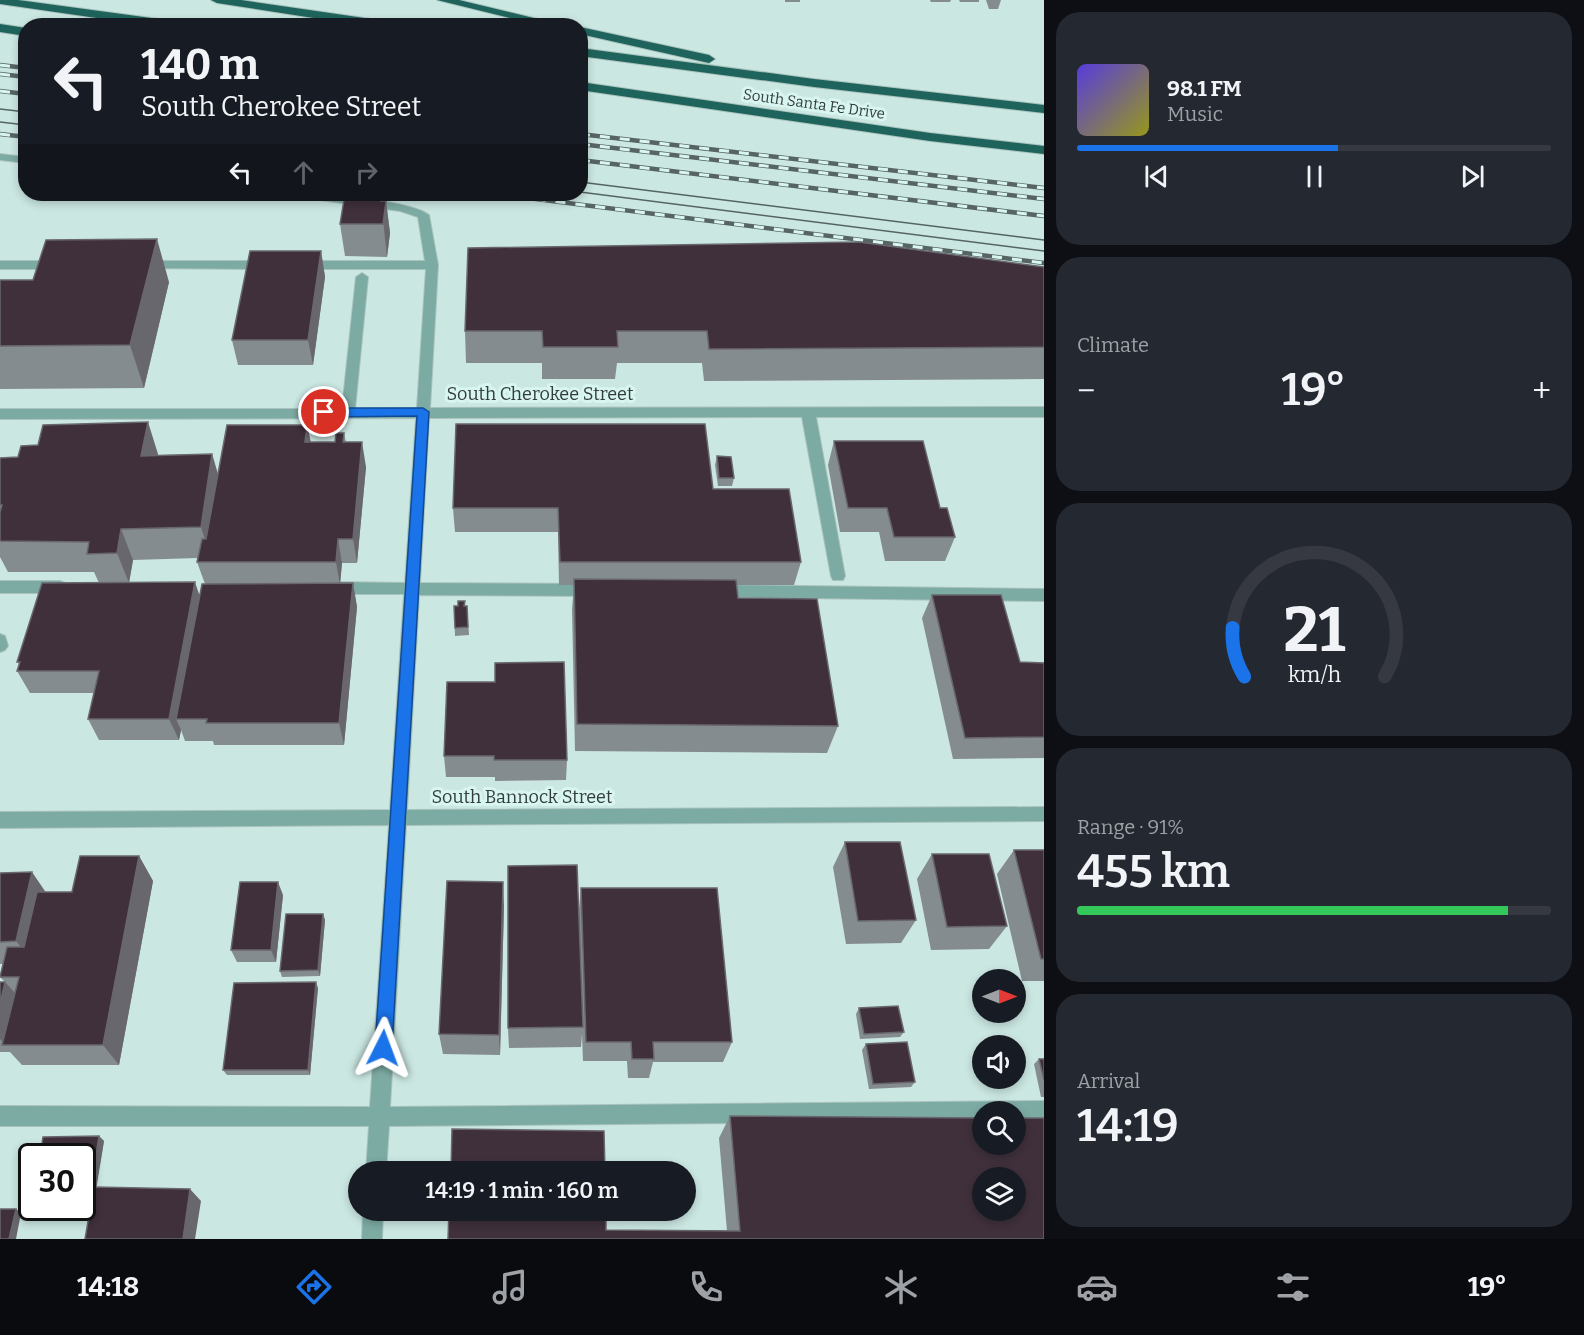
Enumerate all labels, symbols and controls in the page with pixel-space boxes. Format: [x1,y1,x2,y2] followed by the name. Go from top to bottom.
[141,40,259,90] text: 140 m
[42,42,120,120] icon: left
[1167,75,1242,102] text: 98.1 FM
[742,85,886,123] street label: South Santa Fe Drive
[141,91,421,123] text: South Cherokee Street
[1167,102,1223,126] text: Music
[224,156,257,189] icon: left
[287,156,320,189] icon: ahead
[350,156,383,189] icon: right
[1140,160,1173,193] icon: previous
[1298,160,1331,193] icon: pause
[1456,160,1489,193] icon: next
[1077,333,1149,357] text: Climate
[1281,363,1346,417] text: 19°
[1077,371,1095,411] text: −
[1532,371,1551,411] text: +
[447,383,634,405] street label: South Cherokee Street
[298,386,349,437] pin
[307,395,340,428] icon: arrive
[1283,593,1345,668] text: 21
[1287,662,1341,688] text: km/h
[432,786,613,808] street label: South Bannock Street
[1077,815,1184,839] text: Range · 91%
[1077,845,1230,899] text: 455 km
[972,969,1026,1023] north arrow
[972,969,1026,1221] map controls
[351,1016,415,1080] position arrow
[972,1035,1026,1089] button: sound
[1077,1069,1140,1093] text: Arrival
[1077,1099,1179,1153] text: 14:19
[972,1101,1026,1155] button: search
[18,1143,96,1221] speed limit sign: 30
[972,1167,1026,1221] button: layers
[426,1177,618,1204] text: 14:19 · 1 min · 160 m
[293,1266,335,1308] icon: directions
[489,1266,531,1308] icon: music
[685,1266,727,1308] icon: phone
[880,1266,922,1308] icon: climate
[1076,1266,1118,1308] icon: car
[1272,1266,1314,1308] icon: filters
[77,1271,139,1303] text: 14:18
[1468,1271,1507,1303] text: 19°

